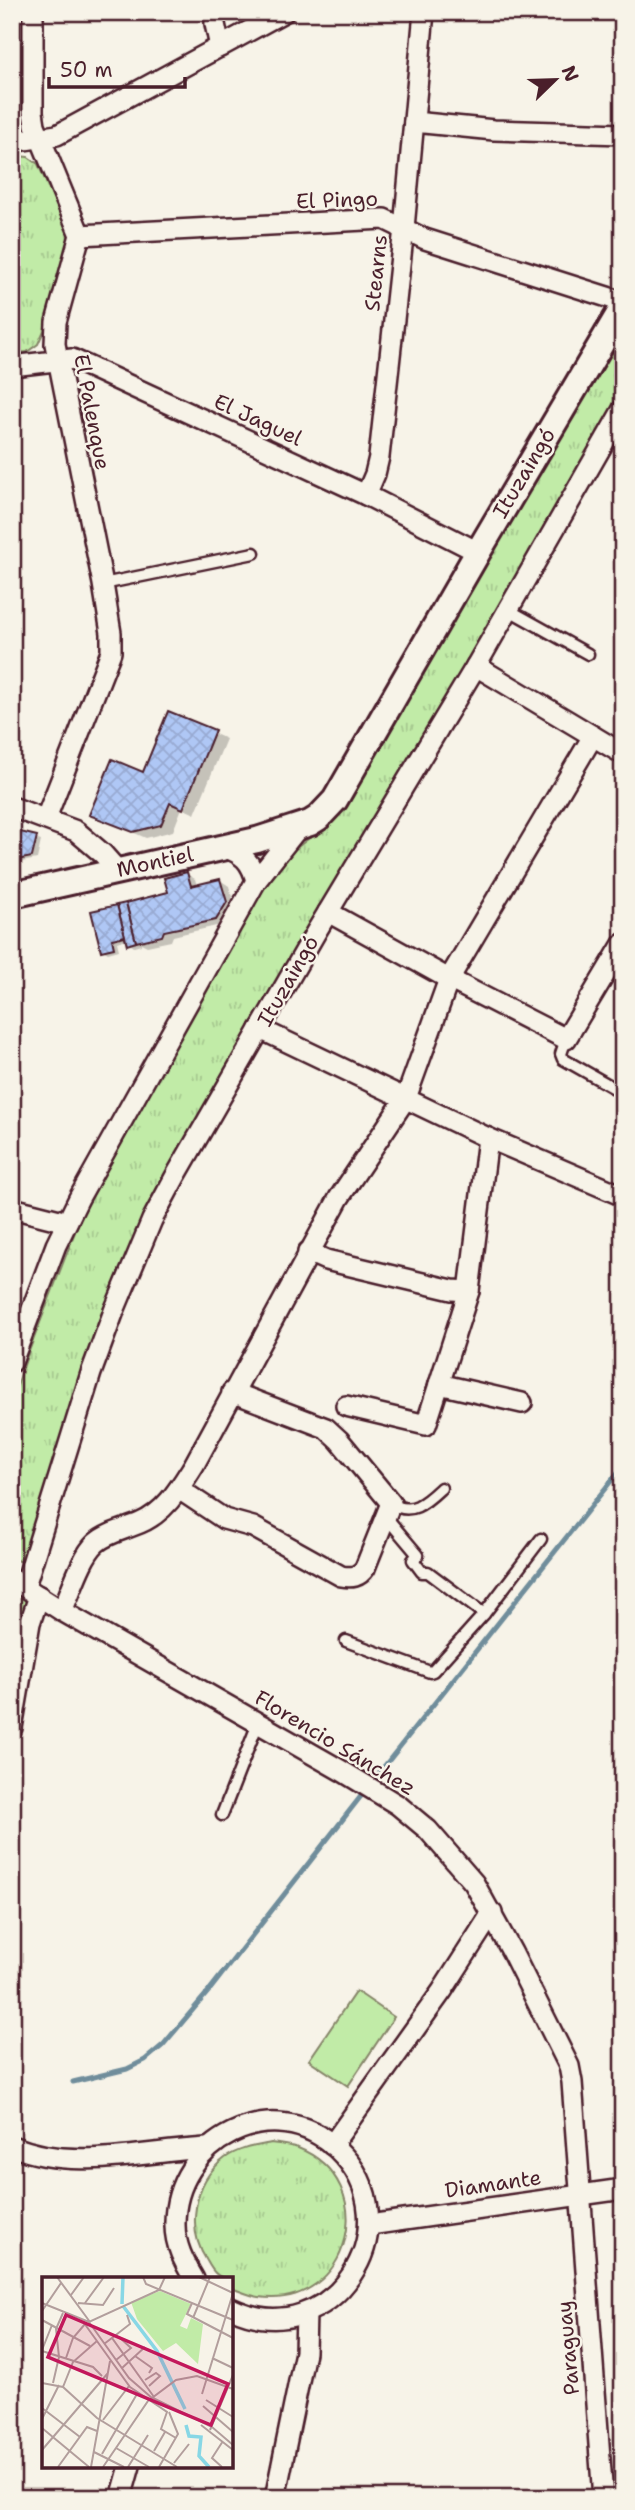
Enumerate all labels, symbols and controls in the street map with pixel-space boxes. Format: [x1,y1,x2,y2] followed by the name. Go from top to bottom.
[49,46,186,90] scale bar
[520,46,590,116] north arrow
[60,56,113,84] text: 50 m
[556,62,585,85] text: N
[295,185,379,215] street label: El Pingo
[358,233,394,313] street label: Stearns
[67,352,117,472] street label: El Palenque
[209,387,307,453] street label: El Jaguel
[486,423,562,523] street label: Ituzaingó
[114,840,197,884] street label: Montiel
[251,931,325,1031] street label: Ituzaingó
[249,1684,421,1802] street label: Florencio Sánchez
[443,2163,543,2205] street label: Diamante
[42,2277,233,2468] inset map
[550,2300,586,2396] street label: Paraguay

